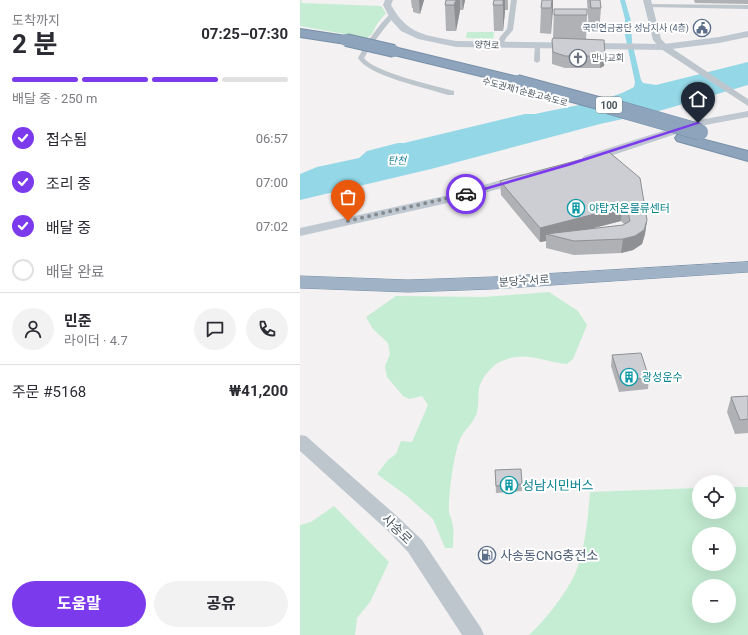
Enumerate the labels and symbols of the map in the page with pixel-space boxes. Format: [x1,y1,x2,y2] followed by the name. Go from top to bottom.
[692,18,712,38] public building icon: 국민연금공단 성남지사 (4층)
[582,23,689,34] place label: 국민연금공단 성남지사 (4층)
[474,40,500,50] street label: 양현로
[568,48,588,68] church icon: 만나교회
[591,53,624,63] place label: 만나교회
[481,75,569,108] street label: 수도권제1순환고속도로
[681,82,715,123] pin
[596,97,622,113] road number: 100
[388,155,408,166] water label: 탄천
[446,174,486,214] courier
[331,180,365,221] pin
[566,198,586,218] building icon: 야탑저온물류센터
[589,202,670,215] place label: 야탑저온물류센터
[498,273,550,289] street label: 분당수서로
[619,367,639,387] building icon: 광성운수
[642,371,682,384] place label: 광성운수
[499,475,519,495] building icon: 성남시민버스
[522,478,594,493] place label: 성남시민버스
[379,511,415,547] street label: 사송로
[477,545,497,565] fuel station icon: 사송동CNG충전소
[500,548,598,563] place label: 사송동CNG충전소

